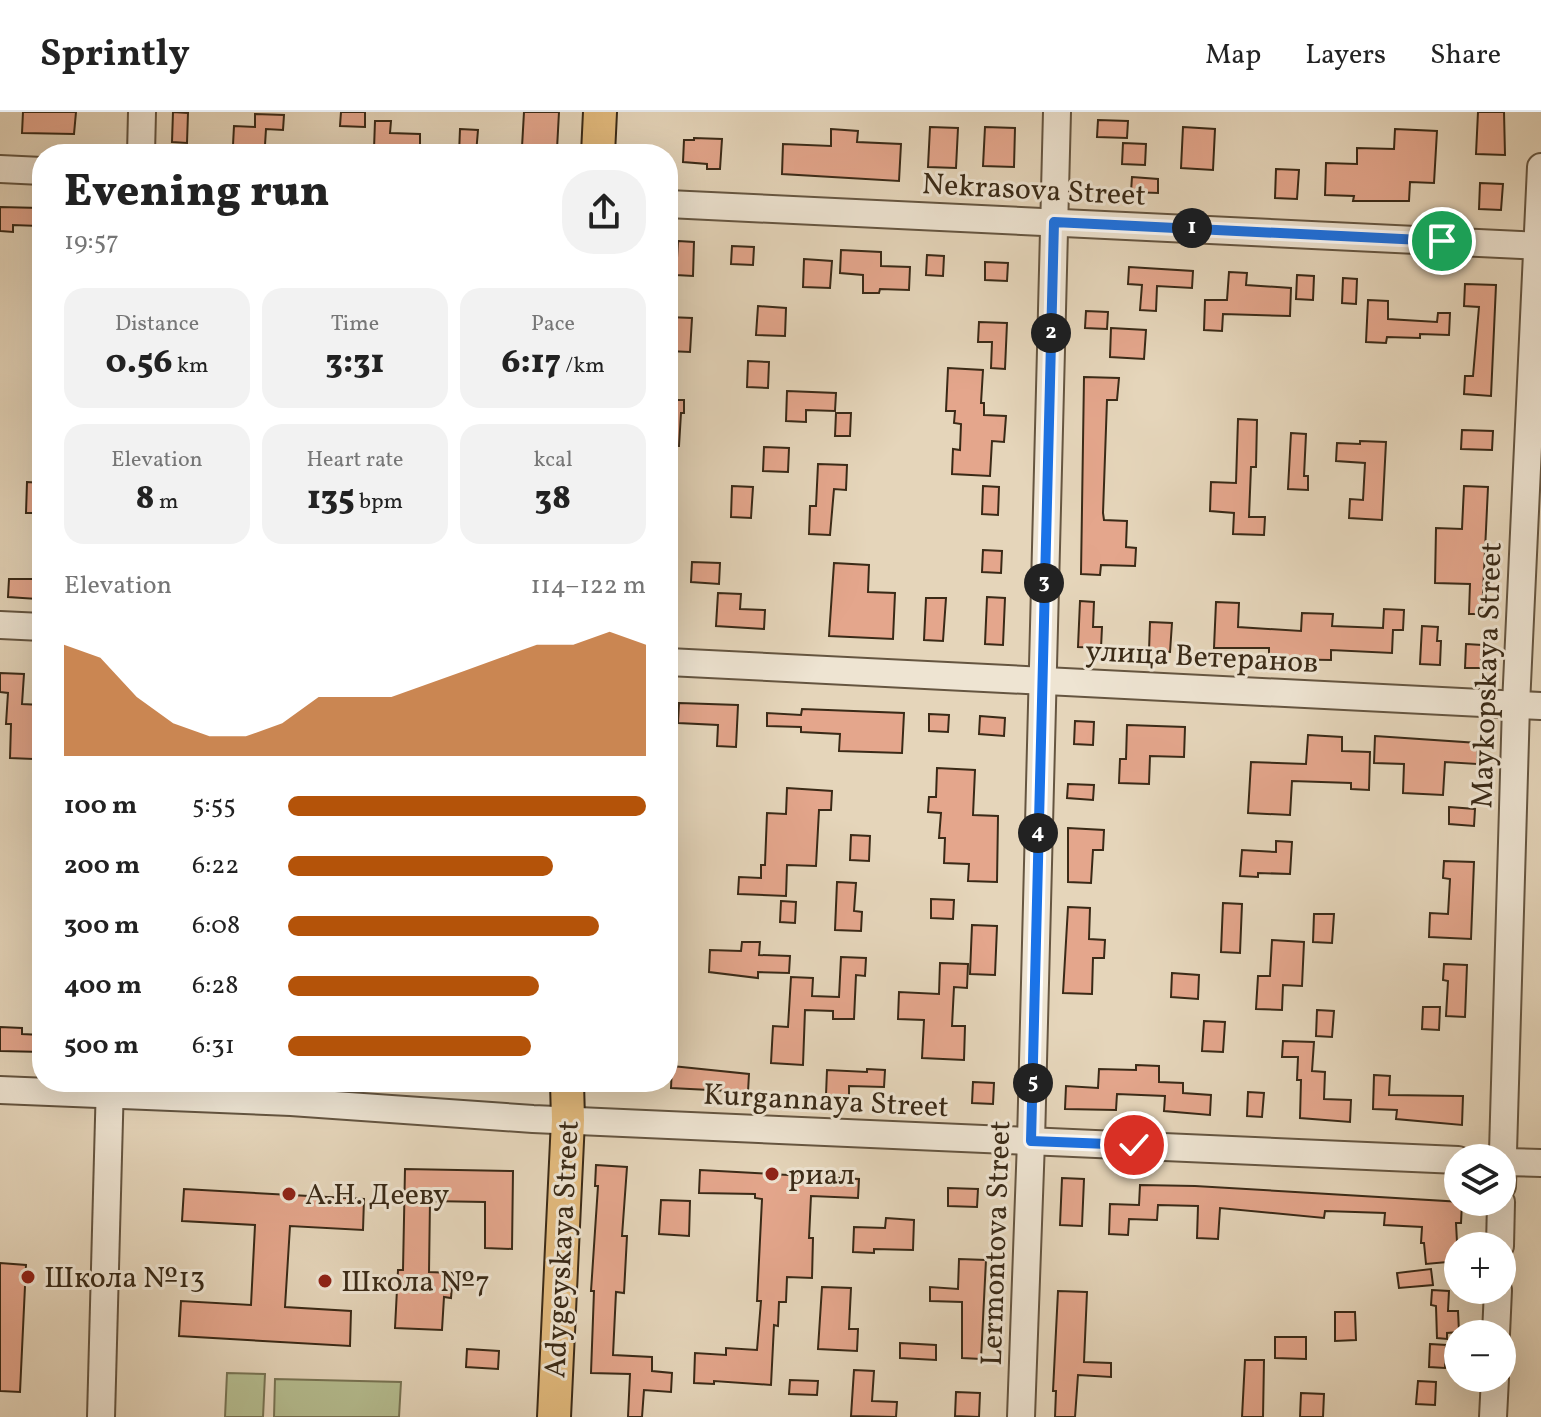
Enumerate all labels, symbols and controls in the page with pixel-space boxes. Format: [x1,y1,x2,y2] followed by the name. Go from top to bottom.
[40,29,190,82] text: Sprintly
[1205,36,1261,75] text: Map
[1305,36,1386,75] text: Layers
[1430,36,1501,75] text: Share
[64,163,330,224] text: Evening run
[921,164,1147,218] street label: Nekrasova Street
[562,170,646,254] button: share
[1408,207,1476,275] pin
[1172,208,1212,248] pin: 1
[1188,212,1196,243] text: 1
[1420,219,1464,263] icon: arrive
[64,224,119,260] text: 19:57
[115,309,199,340] text: Distance
[331,309,379,340] text: Time
[531,309,575,340] text: Pace
[1031,313,1071,353] pin: 2
[1045,317,1057,348] text: 2
[106,340,173,387] text: 0.56
[326,340,384,387] text: 3:31
[501,340,561,387] text: 6:17
[173,351,208,382] text: km
[561,351,605,382] text: /km
[111,445,203,476] text: Elevation
[306,445,404,476] text: Heart rate
[533,445,573,476] text: kcal
[136,476,155,523] text: 8
[307,476,354,523] text: 135
[535,476,571,523] text: 38
[155,487,178,518] text: m
[354,487,403,518] text: bpm
[1462,541,1514,809] street label: Maykopskaya Street
[1024,563,1064,603] pin: 3
[1038,567,1050,598] text: 3
[64,568,172,604] text: Elevation
[530,568,646,604] text: 114–122 m
[1084,631,1319,685] street label: улица Ветеранов
[64,788,137,824] text: 100 m
[192,788,236,824] text: 5:55
[1018,813,1058,853] pin: 4
[1031,817,1045,848] text: 4
[64,848,140,884] text: 200 m
[192,848,239,884] text: 6:22
[64,908,140,944] text: 300 m
[192,908,240,944] text: 6:08
[64,968,142,1004] text: 400 m
[192,968,238,1004] text: 6:28
[64,1028,139,1064] text: 500 m
[192,1028,235,1064] text: 6:31
[1013,1063,1053,1103] pin: 5
[1028,1067,1038,1098] text: 5
[702,1075,950,1129] street label: Kurgannaya Street
[1100,1111,1168,1179] pin
[535,1119,591,1379] street label: Adygeyskaya Street
[972,1120,1022,1366] street label: Lermontova Street
[1112,1123,1156,1167] icon: check
[1444,1144,1516,1392] map controls
[1444,1144,1516,1216] button: layers
[788,1155,855,1197] place label: риал
[763,1165,781,1183] marker: риал
[305,1175,449,1217] place label: А.Н. Дееву
[280,1185,298,1203] marker: А.Н. Дееву
[1444,1232,1516,1304] button: +
[44,1258,205,1300] place label: Школа №13
[341,1262,490,1304] place label: Школа №7
[19,1268,37,1286] marker: Школа №13
[316,1272,334,1290] marker: Школа №7
[1444,1320,1516,1392] button: −

